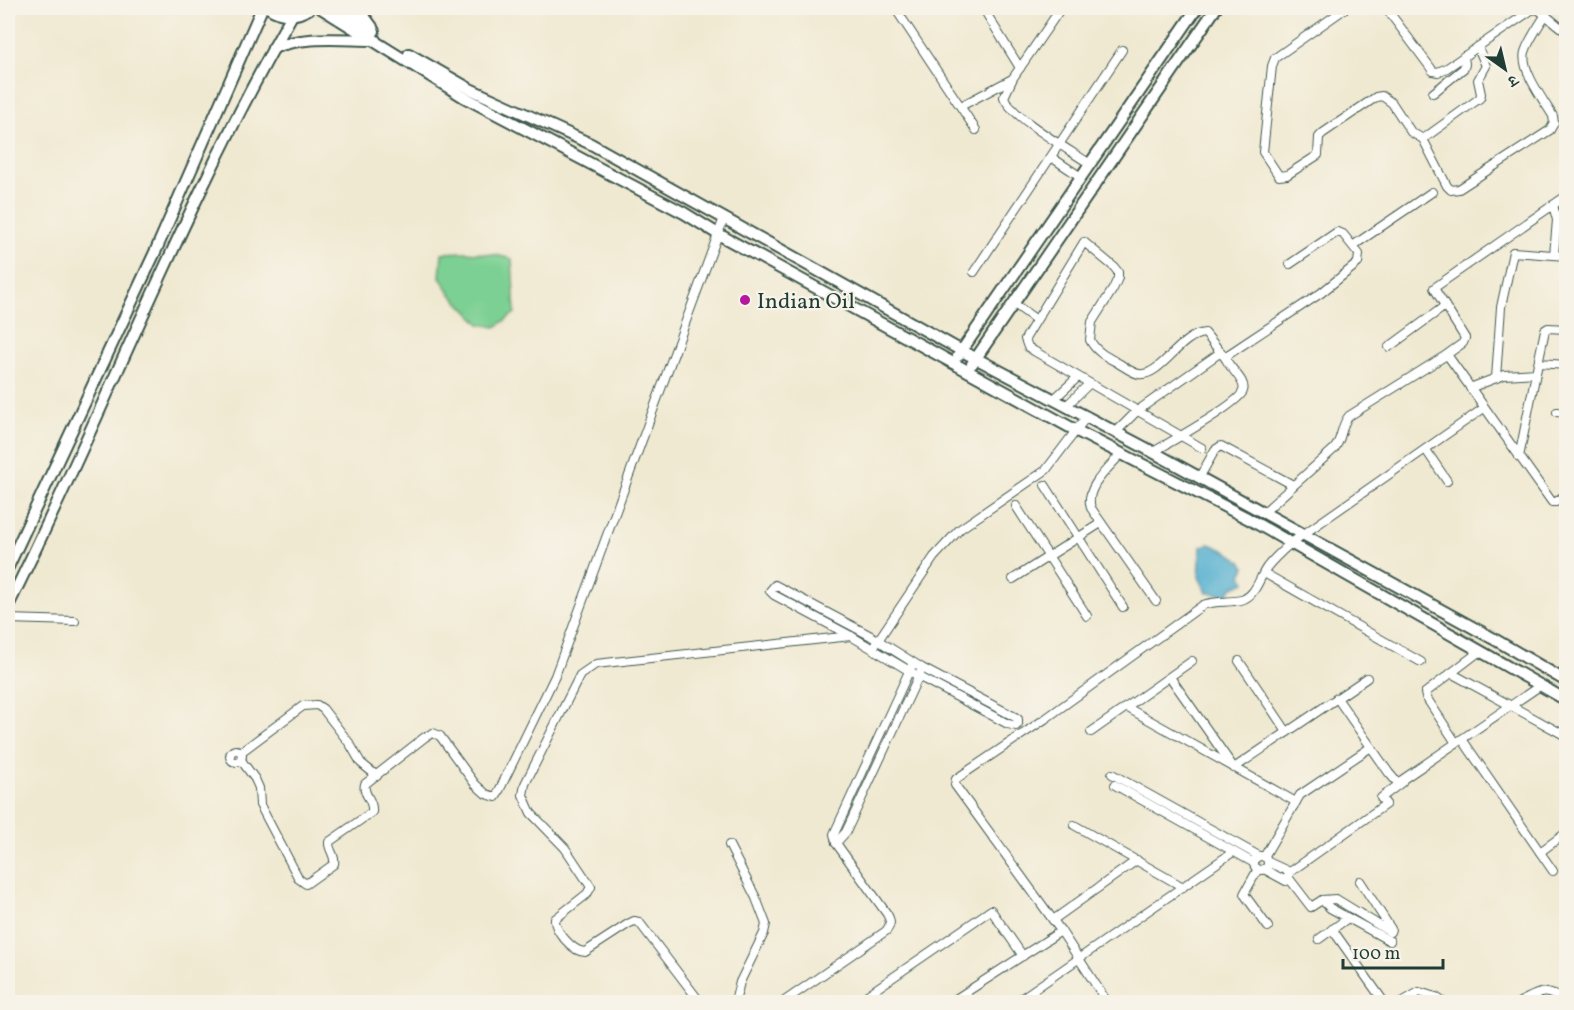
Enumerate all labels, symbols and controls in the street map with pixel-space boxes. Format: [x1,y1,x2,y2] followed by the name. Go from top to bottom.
[1475,39,1535,99] north arrow
[1501,68,1523,92] text: उ
[757,287,855,318] place label: Indian Oil
[738,293,752,307] marker: Indian Oil
[1343,932,1444,970] scale bar
[1352,942,1401,967] text: 100 m

